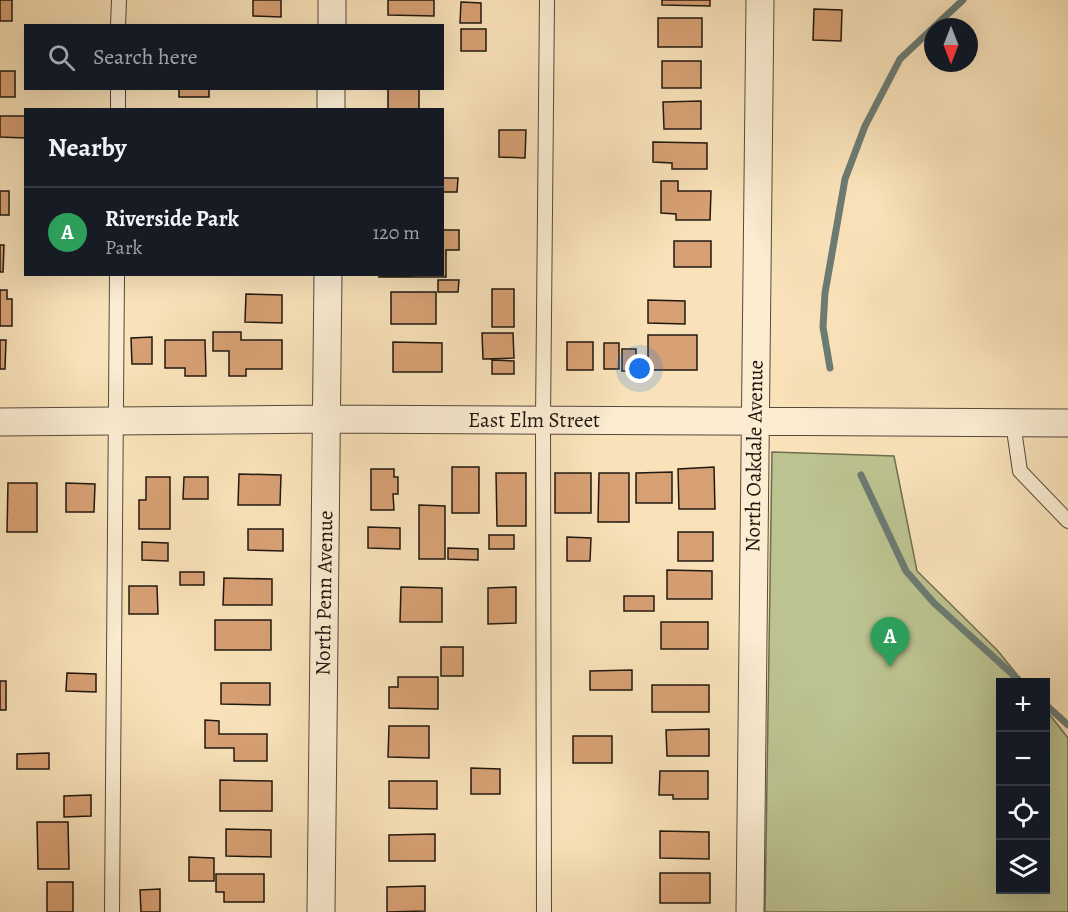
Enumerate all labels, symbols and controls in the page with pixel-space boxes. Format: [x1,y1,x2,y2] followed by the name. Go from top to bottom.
[924,18,978,72] north arrow
[24,24,444,90] search box
[45,41,78,74] icon: search
[93,42,198,72] text: Search here
[48,130,127,165] text: Nearby
[105,204,239,234] text: Riverside Park
[61,219,74,246] text: A
[372,219,420,246] text: 120 m
[105,234,143,261] text: Park
[625,354,654,383] your location
[738,360,770,552] street label: North Oakdale Avenue
[468,406,600,434] street label: East Elm Street
[309,510,339,676] street label: North Penn Avenue
[870,618,910,667] pin: A
[996,678,1050,894] map controls
[996,678,1050,732] button: +
[996,732,1050,786] button: −
[996,786,1050,840] button: locate
[996,840,1050,894] button: layers

